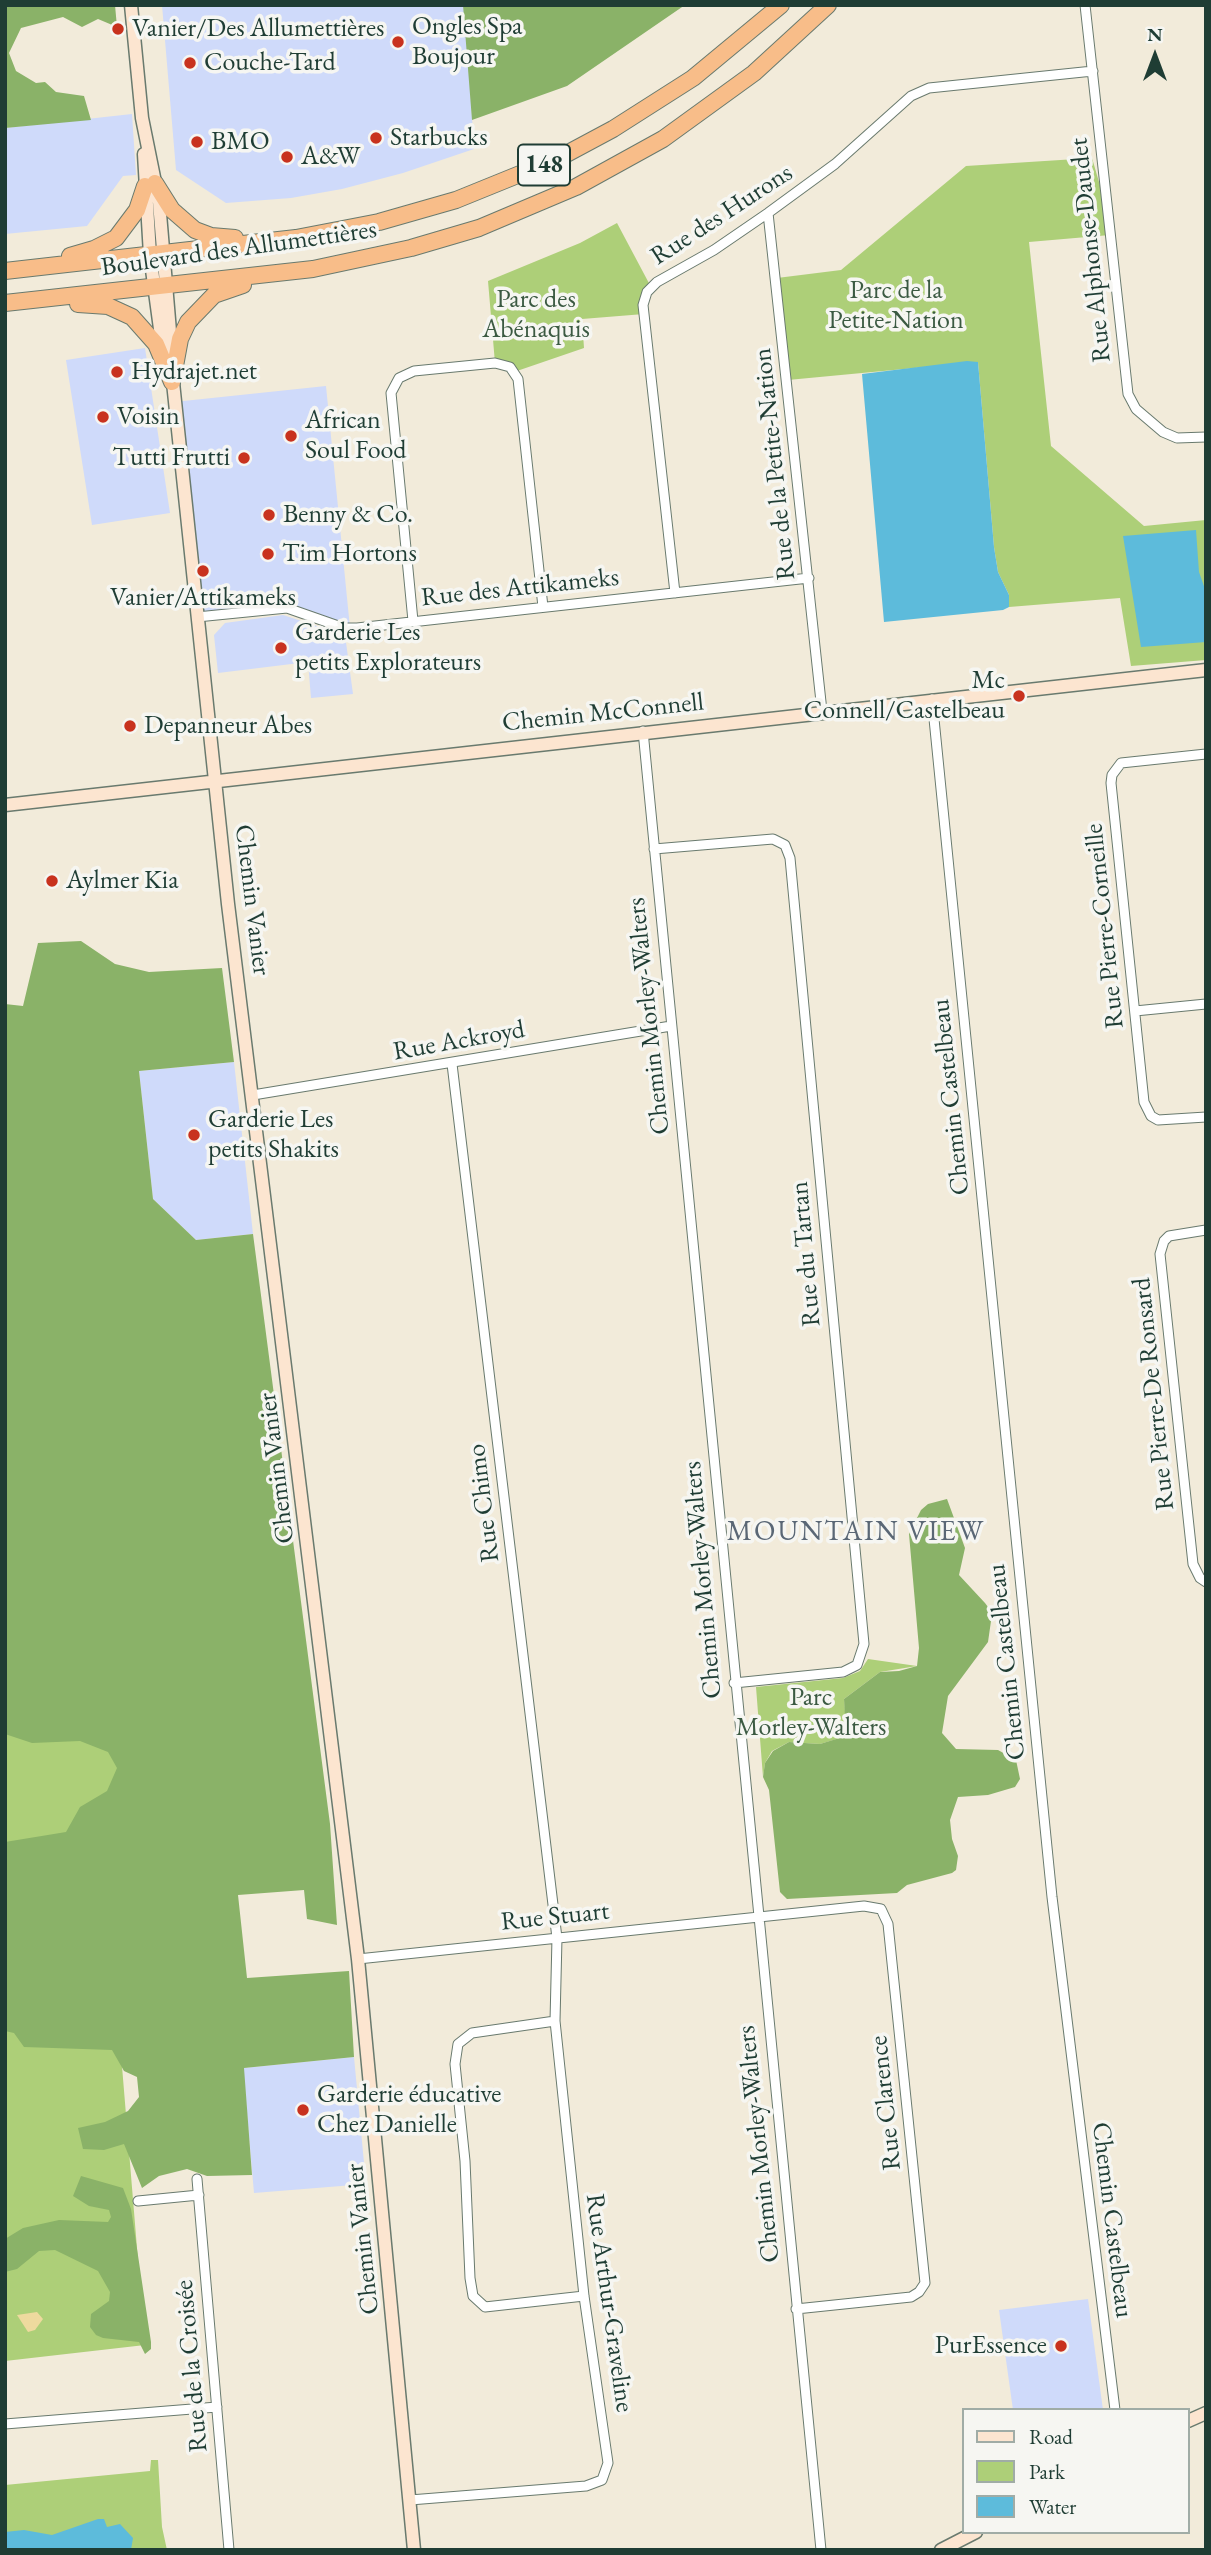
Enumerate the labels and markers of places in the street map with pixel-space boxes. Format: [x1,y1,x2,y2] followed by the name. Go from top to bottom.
[412,11,522,72] place label: Ongles Spa Boujour
[132,13,384,45] place label: Vanier/Des Allumettières
[110,21,126,37] marker: Vanier/Des Allumettières
[390,34,406,50] marker: Ongles Spa Boujour
[204,47,336,79] place label: Couche-Tard
[182,55,198,71] marker: Couche-Tard
[390,122,488,154] place label: Starbucks
[211,126,270,158] place label: BMO
[368,130,384,146] marker: Starbucks
[189,134,205,150] marker: BMO
[301,141,360,173] place label: A&W
[279,149,295,165] marker: A&W
[131,356,257,388] place label: Hydrajet.net
[109,364,125,380] marker: Hydrajet.net
[117,401,180,433] place label: Voisin
[305,405,407,466] place label: African Soul Food
[95,409,111,425] marker: Voisin
[283,428,299,444] marker: African Soul Food
[113,442,230,474] place label: Tutti Frutti
[236,450,252,466] marker: Tutti Frutti
[283,499,413,531] place label: Benny & Co.
[261,507,277,523] marker: Benny & Co.
[282,538,417,570] place label: Tim Hortons
[260,546,276,562] marker: Tim Hortons
[195,563,211,579] marker: Vanier/Attikameks
[110,582,296,614] place label: Vanier/Attikameks
[295,617,481,678] place label: Garderie Les petits Explorateurs
[273,640,289,656] marker: Garderie Les petits Explorateurs
[804,665,1005,726] place label: Mc Connell/Castelbeau
[1011,688,1027,704] marker: Mc Connell/Castelbeau
[144,710,312,742] place label: Depanneur Abes
[122,718,138,734] marker: Depanneur Abes
[66,865,179,897] place label: Aylmer Kia
[44,873,60,889] marker: Aylmer Kia
[208,1104,339,1166] place label: Garderie Les petits Shakits
[186,1127,202,1143] marker: Garderie Les petits Shakits
[317,2079,501,2140] place label: Garderie éducative Chez Danielle
[295,2102,311,2118] marker: Garderie éducative Chez Danielle
[935,2330,1047,2362] place label: PurEssence
[1053,2338,1069,2354] marker: PurEssence

